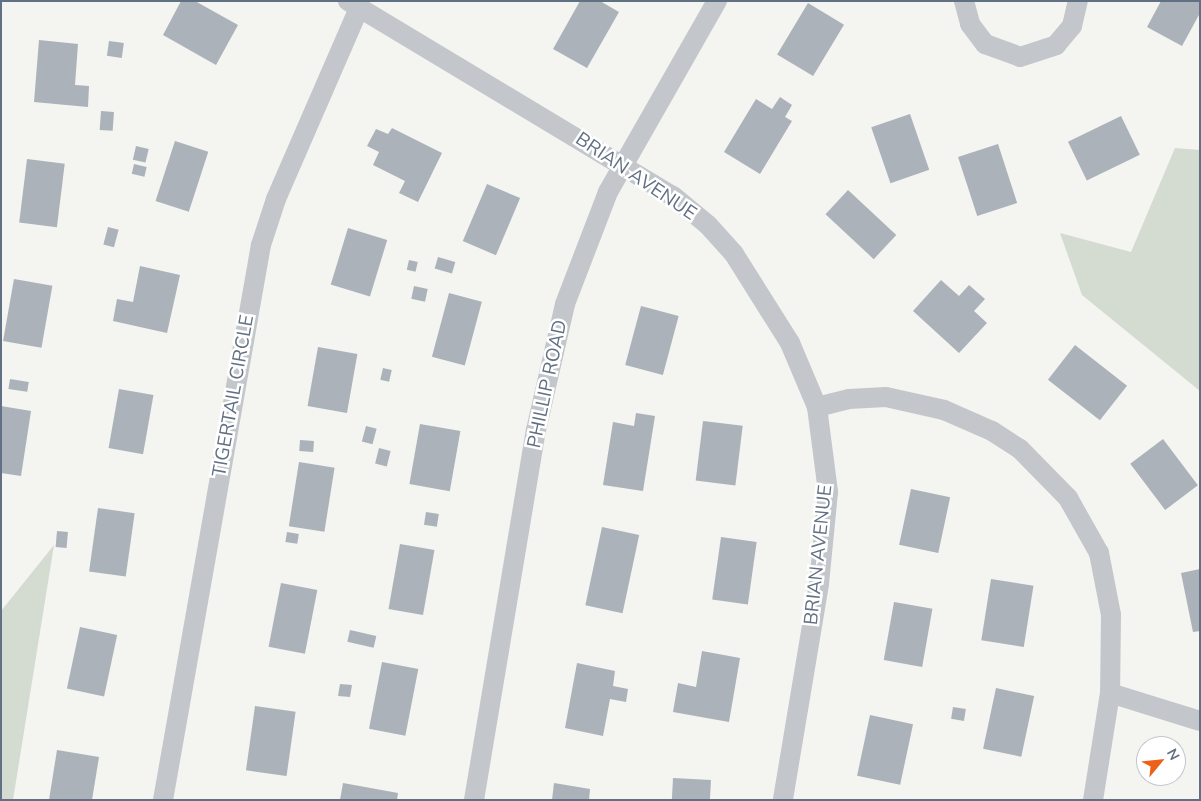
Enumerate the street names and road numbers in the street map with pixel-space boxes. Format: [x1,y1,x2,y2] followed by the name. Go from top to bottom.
[571,127,701,225] street label: BRIAN AVENUE
[208,313,258,479] street label: TIGERTAIL CIRCLE
[522,318,572,450] street label: PHILLIP ROAD
[799,484,837,626] street label: BRIAN AVENUE

